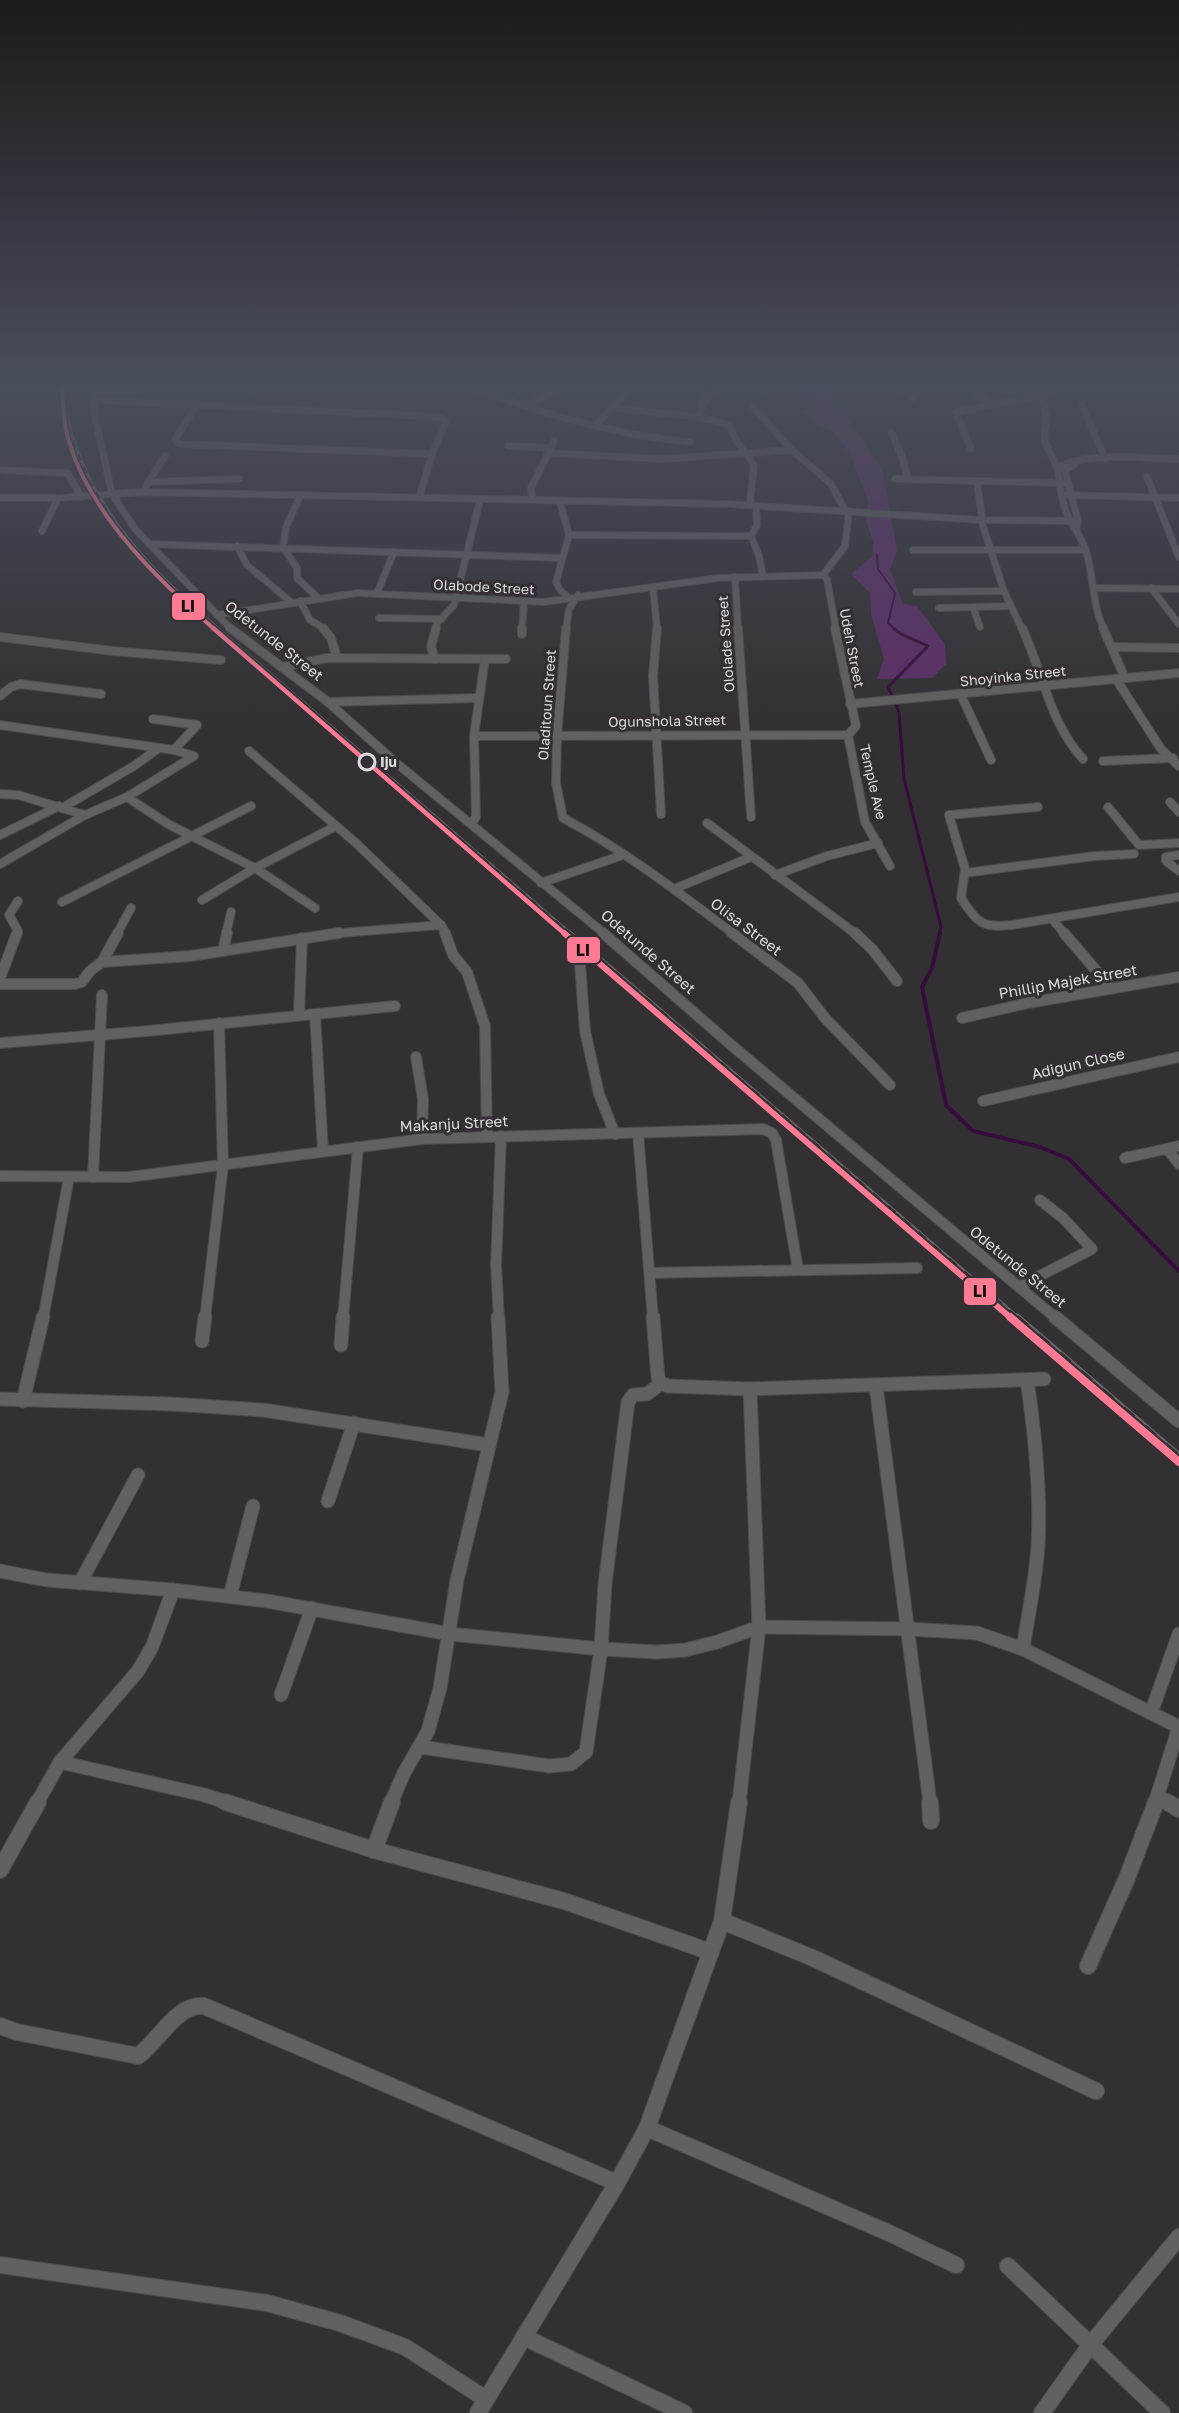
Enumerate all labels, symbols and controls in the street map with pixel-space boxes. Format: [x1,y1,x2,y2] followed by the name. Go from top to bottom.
[433,575,535,598] street label: Olabode Street
[171,592,206,621] line badge: LI
[714,595,737,693] street label: Ololade Street
[181,596,195,616] text: LI
[222,596,327,684] street label: Odetunde Street
[836,607,869,689] street label: Udeh Street
[534,649,559,761] street label: Oladitoun Street
[959,661,1067,690] street label: Shoyinka Street
[608,711,726,730] street label: Ogunshola Street
[857,743,890,821] street label: Temple Ave
[358,753,376,771] marker: Iju
[380,753,397,770] place label: Iju
[707,894,786,959] street label: Olisa Street
[598,905,700,997] street label: Odetunde Street
[566,936,601,964] line badge: LI
[576,940,590,960] text: LI
[997,960,1139,1002] street label: Phillip Majek Street
[1030,1044,1126,1082] street label: Adigun Close
[399,1111,509,1135] street label: Makanju Street
[967,1222,1071,1311] street label: Odetunde Street
[963,1277,997,1306] line badge: LI
[973,1281,987,1301] text: LI

